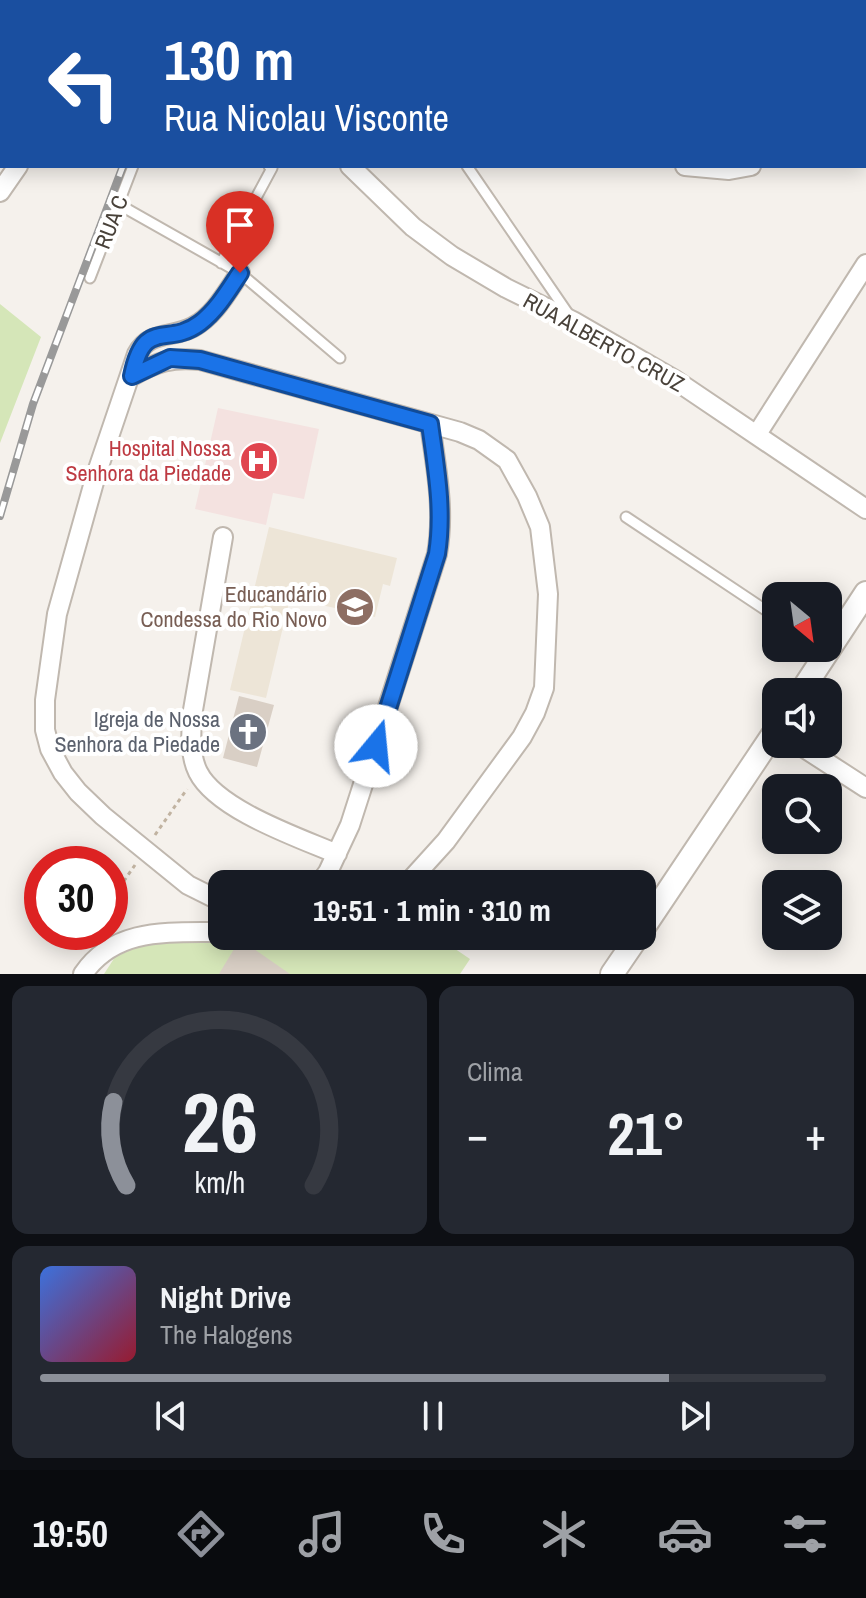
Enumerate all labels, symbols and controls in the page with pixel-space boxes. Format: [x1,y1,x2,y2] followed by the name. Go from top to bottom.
[164,22,294,97] text: 130 m
[32,32,136,136] icon: left
[164,94,449,142] text: Rua Nicolau Visconte
[87,191,135,253] street label: RUA C
[206,191,274,273] pin
[218,203,262,247] icon: arrive
[518,285,690,399] street label: RUA ALBERTO CRUZ
[65,433,231,488] place label: Hospital Nossa Senhora da Piedade
[238,440,280,482] hospital icon: Hospital Nossa Senhora da Piedade
[140,579,327,634] place label: Educandário Condessa do Rio Novo
[762,582,842,662] north arrow
[762,582,842,950] map controls
[334,586,376,628] school or university icon: Educandário Condessa do Rio Novo
[762,678,842,758] button: sound
[54,704,220,759] place label: Igreja de Nossa Senhora da Piedade
[334,704,418,788] position arrow
[227,711,269,753] church icon: Igreja de Nossa Senhora da Piedade
[762,774,842,854] button: search
[24,846,128,950] speed limit sign: 30
[762,870,842,950] button: layers
[313,890,551,930] text: 19:51 · 1 min · 310 m
[467,1054,523,1089] text: Clima
[182,1066,257,1178] text: 26
[607,1093,686,1174] text: 21°
[467,1104,488,1164] text: −
[805,1104,826,1164] text: +
[194,1163,245,1202] text: km/h
[160,1277,291,1317] text: Night Drive
[160,1317,293,1352] text: The Halogens
[149,1394,193,1438] icon: previous
[411,1394,455,1438] icon: pause
[673,1394,717,1438] icon: next
[173,1506,229,1562] icon: directions
[294,1506,350,1562] icon: music
[415,1506,471,1562] icon: phone
[536,1506,592,1562] icon: climate
[657,1506,713,1562] icon: car
[777,1506,833,1562] icon: filters
[32,1510,108,1558] text: 19:50

